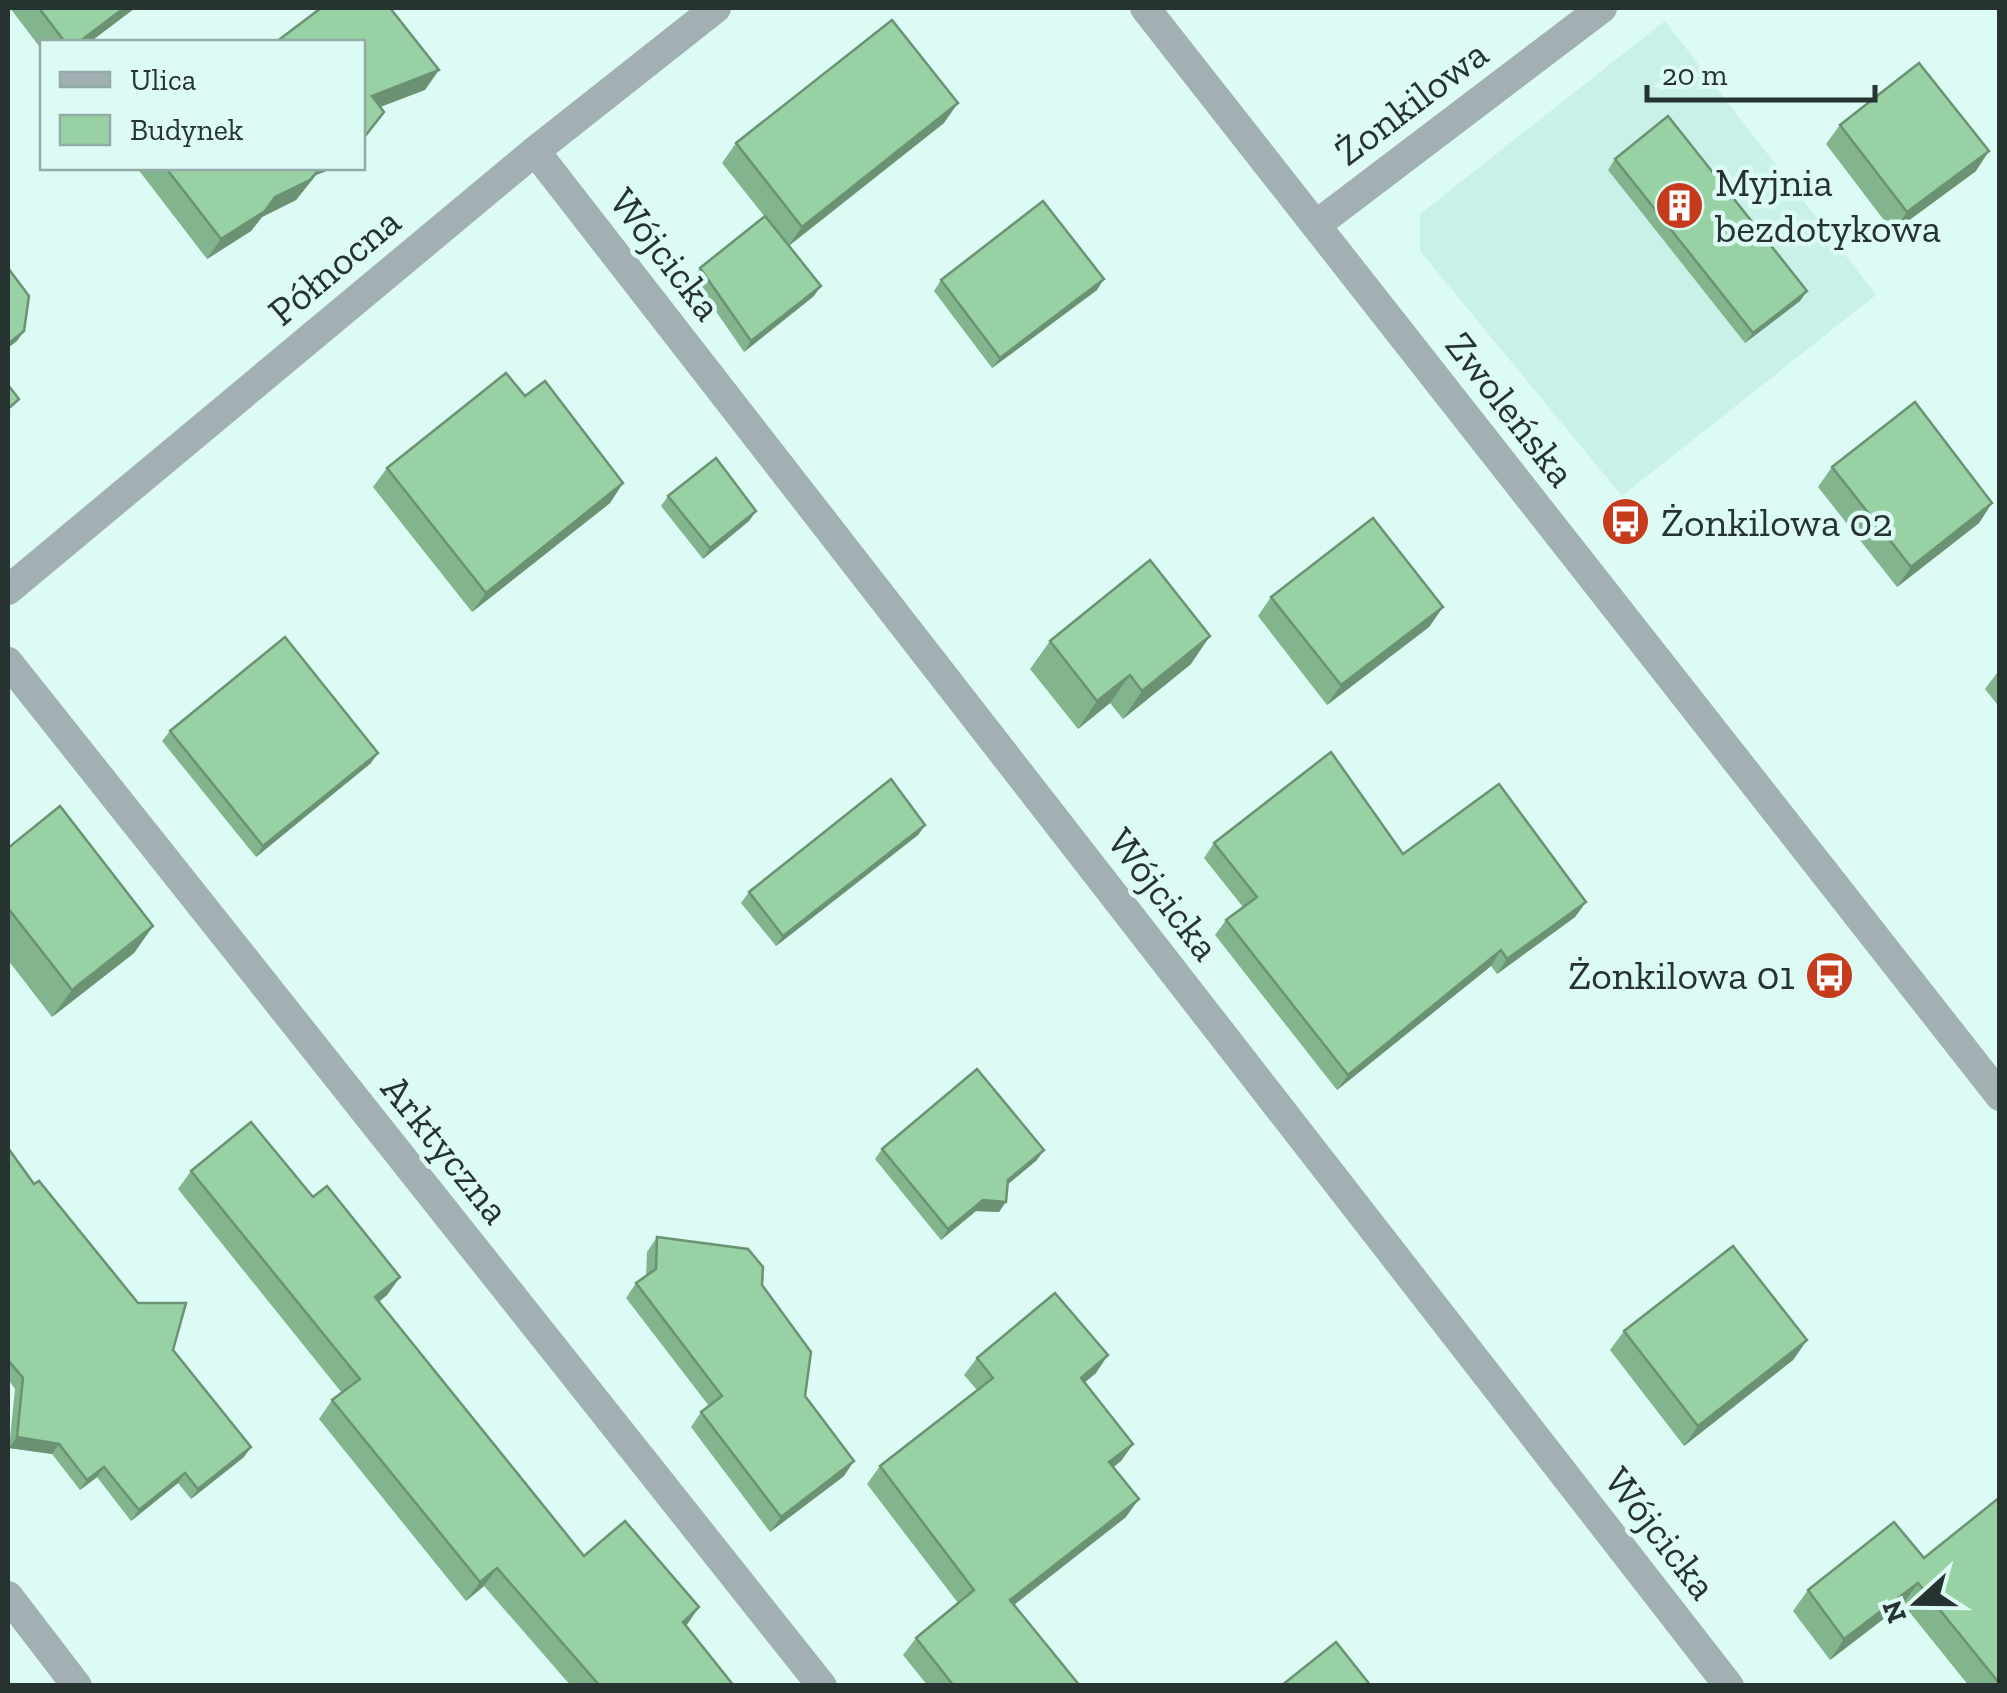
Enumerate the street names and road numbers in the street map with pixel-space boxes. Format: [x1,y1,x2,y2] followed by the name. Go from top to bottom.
[1325,29,1497,175] street label: Żonkilowa
[600,178,732,330] street label: Wójcicka
[258,197,410,335] street label: Północna
[1436,322,1586,496] street label: Zwoleńska
[1098,818,1230,970] street label: Wójcicka
[372,1065,520,1233] street label: Arktyczna
[1595,1457,1727,1609] street label: Wójcicka

